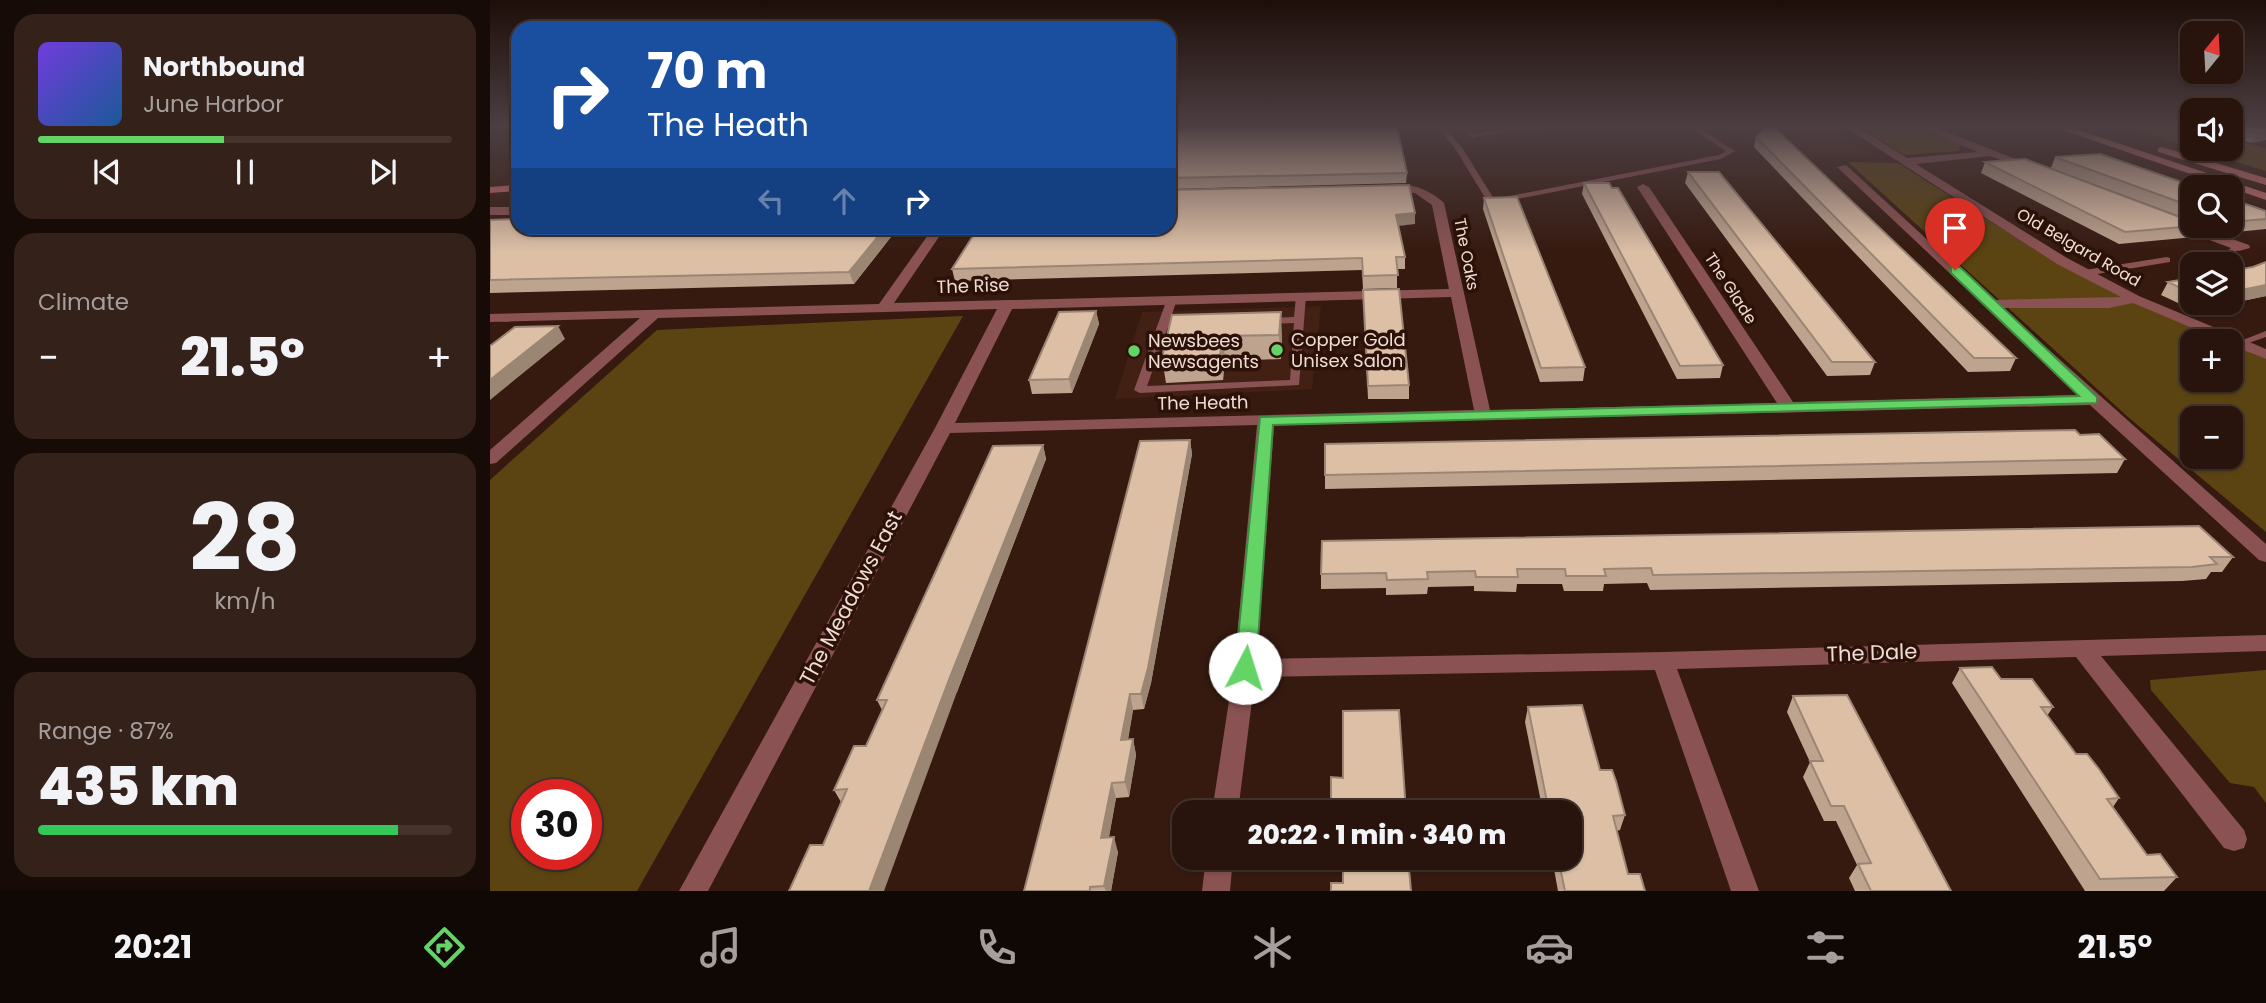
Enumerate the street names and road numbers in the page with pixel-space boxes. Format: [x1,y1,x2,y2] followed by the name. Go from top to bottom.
[2013,203,2145,292] street label: Old Belgard Road
[1448,216,1485,292] street label: The Oaks
[1699,248,1762,329] street label: The Glade
[936,272,1010,299] street label: The Rise
[1157,389,1249,416] street label: The Heath
[792,505,909,690] street label: The Meadows East
[1826,636,1918,669] street label: The Dale

